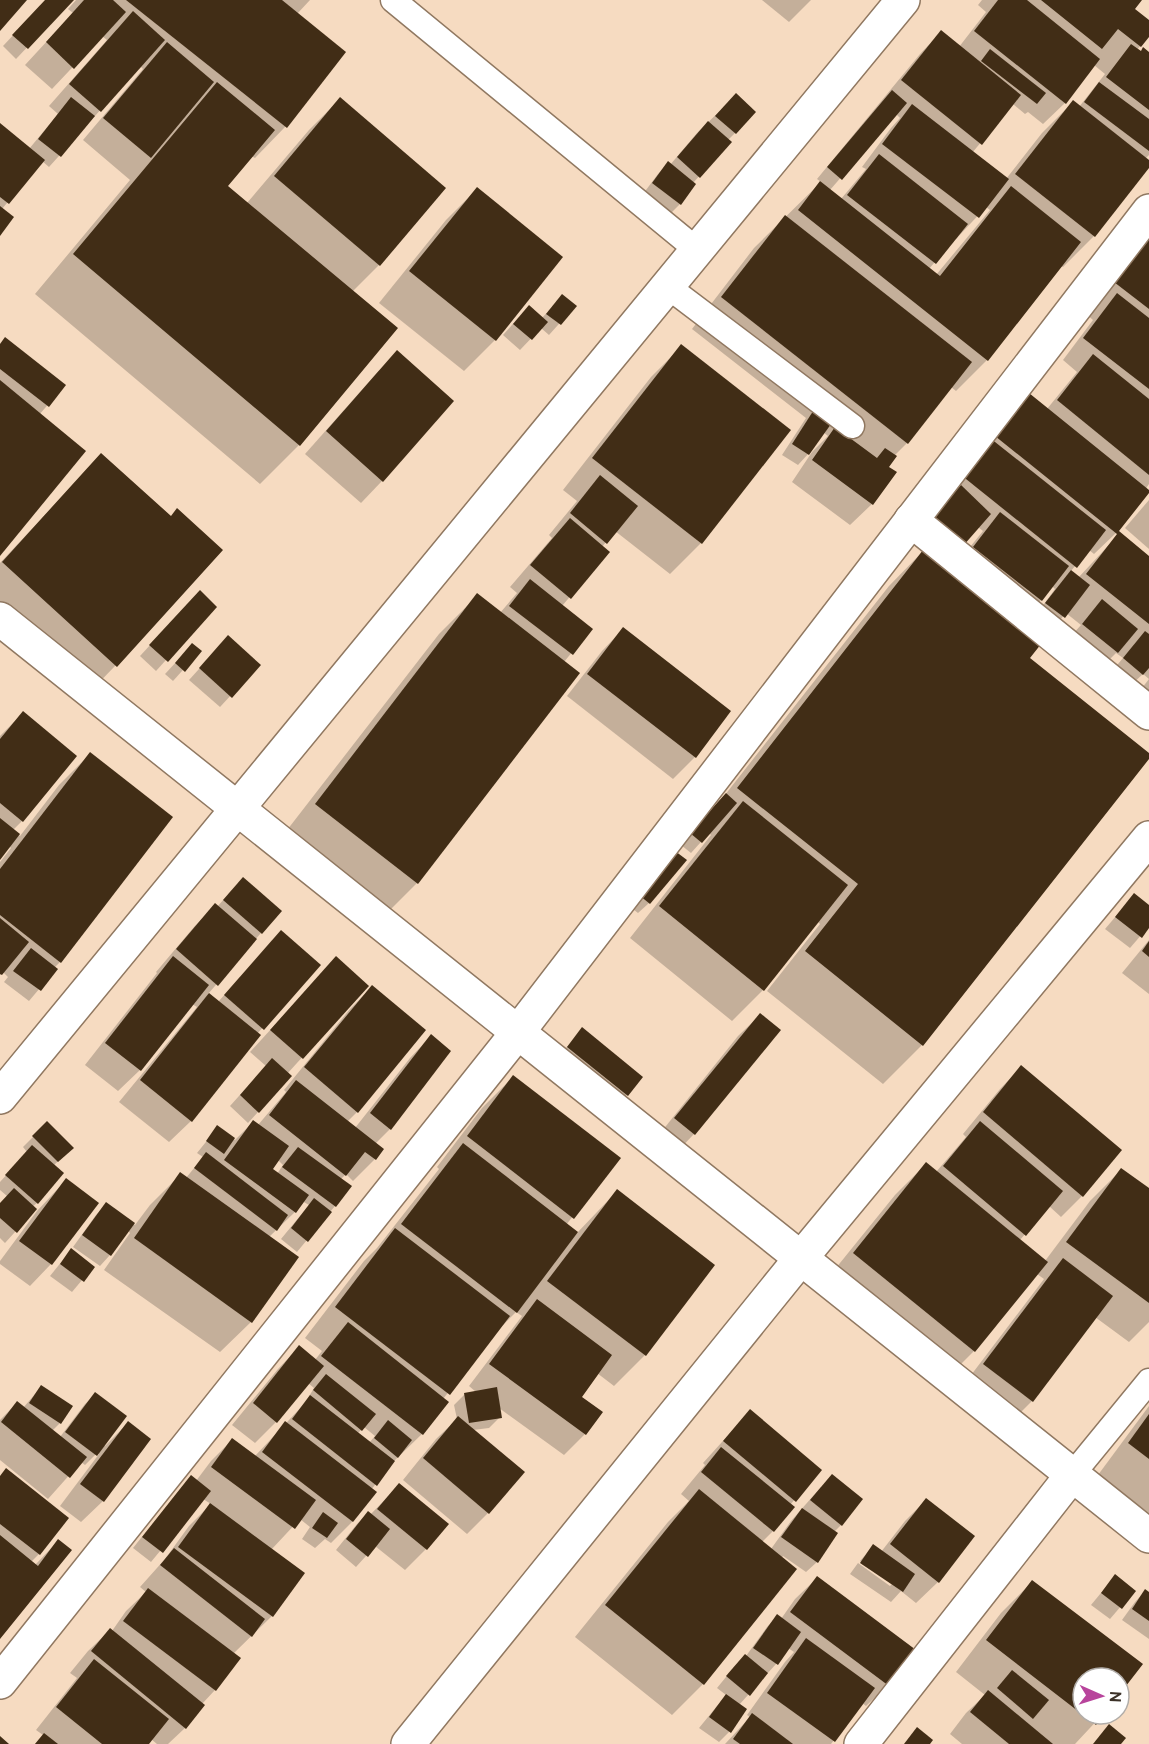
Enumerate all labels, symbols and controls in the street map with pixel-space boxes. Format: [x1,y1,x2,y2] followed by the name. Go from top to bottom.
[1071,1666,1131,1726] north arrow
[1104,1690,1124,1703] text: N

